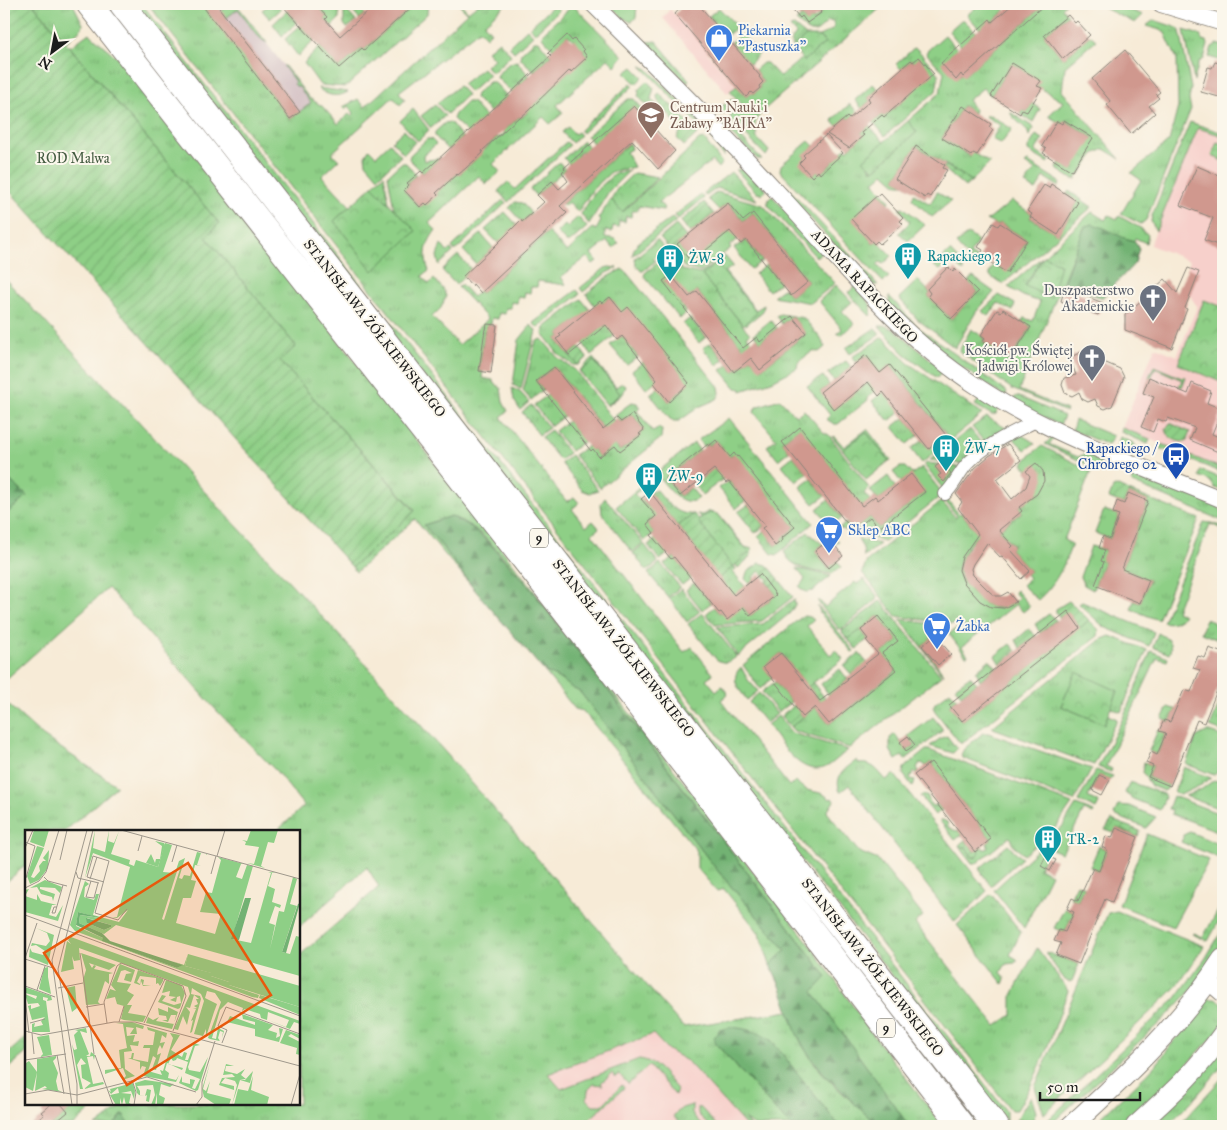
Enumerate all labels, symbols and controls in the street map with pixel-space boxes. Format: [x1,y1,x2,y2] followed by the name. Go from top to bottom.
[738,22,807,55] place label: Piekarnia "Pastuszka"
[704,23,734,62] shop icon: Piekarnia "Pastuszka"
[28,28,78,78] north arrow
[36,52,55,73] text: N
[670,99,772,133] place label: Centrum Nauki i Zabawy "BAJKA"
[636,100,666,139] school or university icon: Centrum Nauki i Zabawy "BAJKA"
[36,150,110,167] park label: ROD Malwa
[807,225,922,347] street label: ADAMA RAPACKIEGO
[300,235,451,421] street label: STANISŁAWA ŻÓŁKIEWSKIEGO
[893,241,923,280] building icon: Rapackiego 3
[655,243,685,282] building icon: ŻW-8
[927,248,1000,265] place label: Rapackiego 3
[689,249,724,267] place label: ŻW-8
[1044,282,1134,315] place label: Duszpasterstwo Akademickie
[1138,283,1168,322] church icon: Duszpasterstwo Akademickie
[965,340,1073,376] place label: Kościół pw. Świętej Jadwigi Królowej
[1077,343,1107,382] church icon: Kościół pw. Świętej Jadwigi Królowej
[931,433,961,472] building icon: ŻW-7
[965,439,1000,457] place label: ŻW-7
[1078,440,1158,473] place label: Rapackiego / Chrobrego 02
[1161,441,1191,480] bus stop icon: Rapackiego / Chrobrego 02
[634,461,664,500] building icon: ŻW-9
[668,467,703,485] place label: ŻW-9
[814,515,844,554] supermarket icon: Sklep ABC
[848,522,910,539] place label: Sklep ABC
[530,528,548,548] road number: 9
[549,555,700,741] street label: STANISŁAWA ŻÓŁKIEWSKIEGO
[922,611,952,650] supermarket icon: Żabka
[956,617,990,635] place label: Żabka
[1033,824,1063,863] building icon: TR-2
[25,830,300,1105] inset map
[1067,831,1099,848] place label: TR-2
[798,874,949,1060] street label: STANISŁAWA ŻÓŁKIEWSKIEGO
[877,1018,895,1038] road number: 9
[1040,1070,1140,1102] scale bar
[1047,1078,1079,1096] text: 50 m

